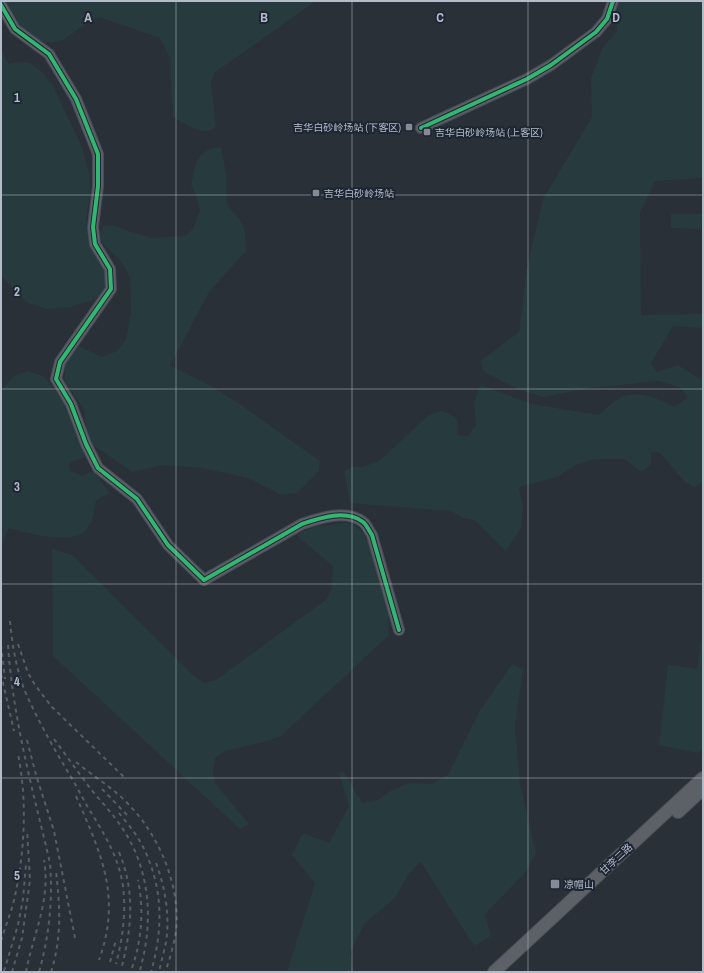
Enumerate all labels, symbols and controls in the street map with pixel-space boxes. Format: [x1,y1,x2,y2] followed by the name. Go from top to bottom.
[84,9,92,26] text: A
[260,9,268,26] text: B
[436,9,444,26] text: C
[612,9,620,26] text: D
[14,89,20,106] text: 1
[293,121,401,134] place label: 吉华白砂岭场站 (下客区)
[404,122,414,132] marker: 吉华白砂岭场站 (下客区)
[435,126,543,139] place label: 吉华白砂岭场站 (上客区)
[422,127,432,137] marker: 吉华白砂岭场站 (上客区)
[324,187,394,200] place label: 吉华白砂岭场站
[311,188,321,198] marker: 吉华白砂岭场站
[14,283,20,300] text: 2
[14,478,20,495] text: 3
[14,673,20,690] text: 4
[597,841,635,877] street label: 甘李二路
[14,867,20,884] text: 5
[549,878,561,890] marker: 凉帽山
[564,878,594,891] place label: 凉帽山

